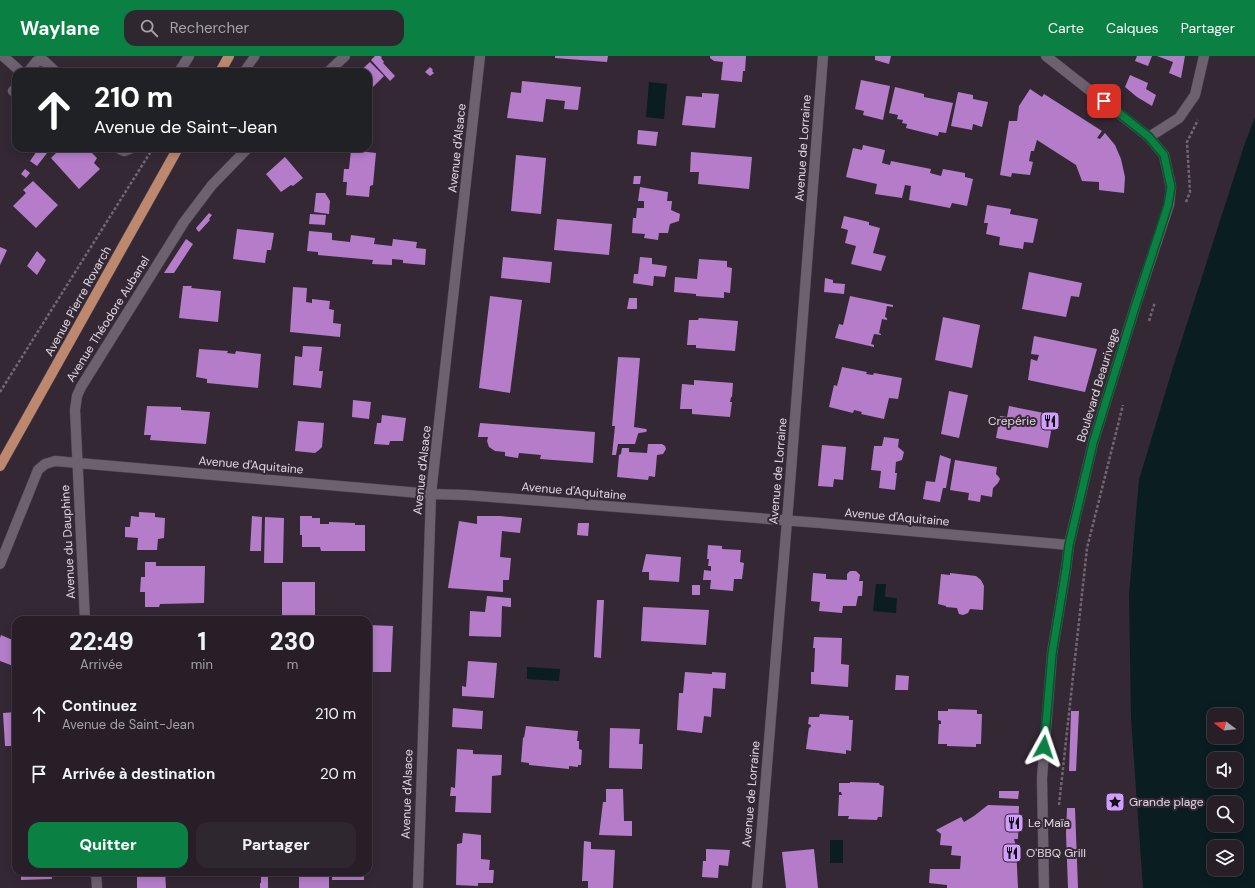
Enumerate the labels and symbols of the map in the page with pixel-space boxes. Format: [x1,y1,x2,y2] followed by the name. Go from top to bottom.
[1087,84,1121,118] pin
[791,94,815,202] street label: Avenue de Lorraine
[444,102,470,193] street label: Avenue d'Alsace
[41,243,115,359] street label: Avenue Pierre Rovarch
[63,253,153,385] street label: Avenue Théodore Aubanel
[1073,326,1123,444] street label: Boulevard Beaurivage
[1039,410,1061,432] restaurant icon: Crepérie
[988,413,1036,429] place label: Crepérie
[765,417,791,525] street label: Avenue de Lorraine
[409,424,435,515] street label: Avenue d'Alsace
[198,452,304,478] street label: Avenue d'Aquitaine
[521,478,627,504] street label: Avenue d'Aquitaine
[57,484,79,599] street label: Avenue du Dauphine
[844,504,950,530] street label: Avenue d'Aquitaine
[1207,708,1243,744] north arrow
[1023,726,1065,768] position arrow
[738,740,764,848] street label: Avenue de Lorraine
[397,749,417,839] street label: Avenue d'Alsace
[1104,791,1126,813] place icon: Grande plage
[1129,794,1204,810] place label: Grande plage
[1003,812,1025,834] restaurant icon: Le Maïa
[1028,815,1070,831] place label: Le Maïa
[1001,842,1023,864] restaurant icon: O'BBQ Grill
[1026,845,1086,861] place label: O'BBQ Grill

